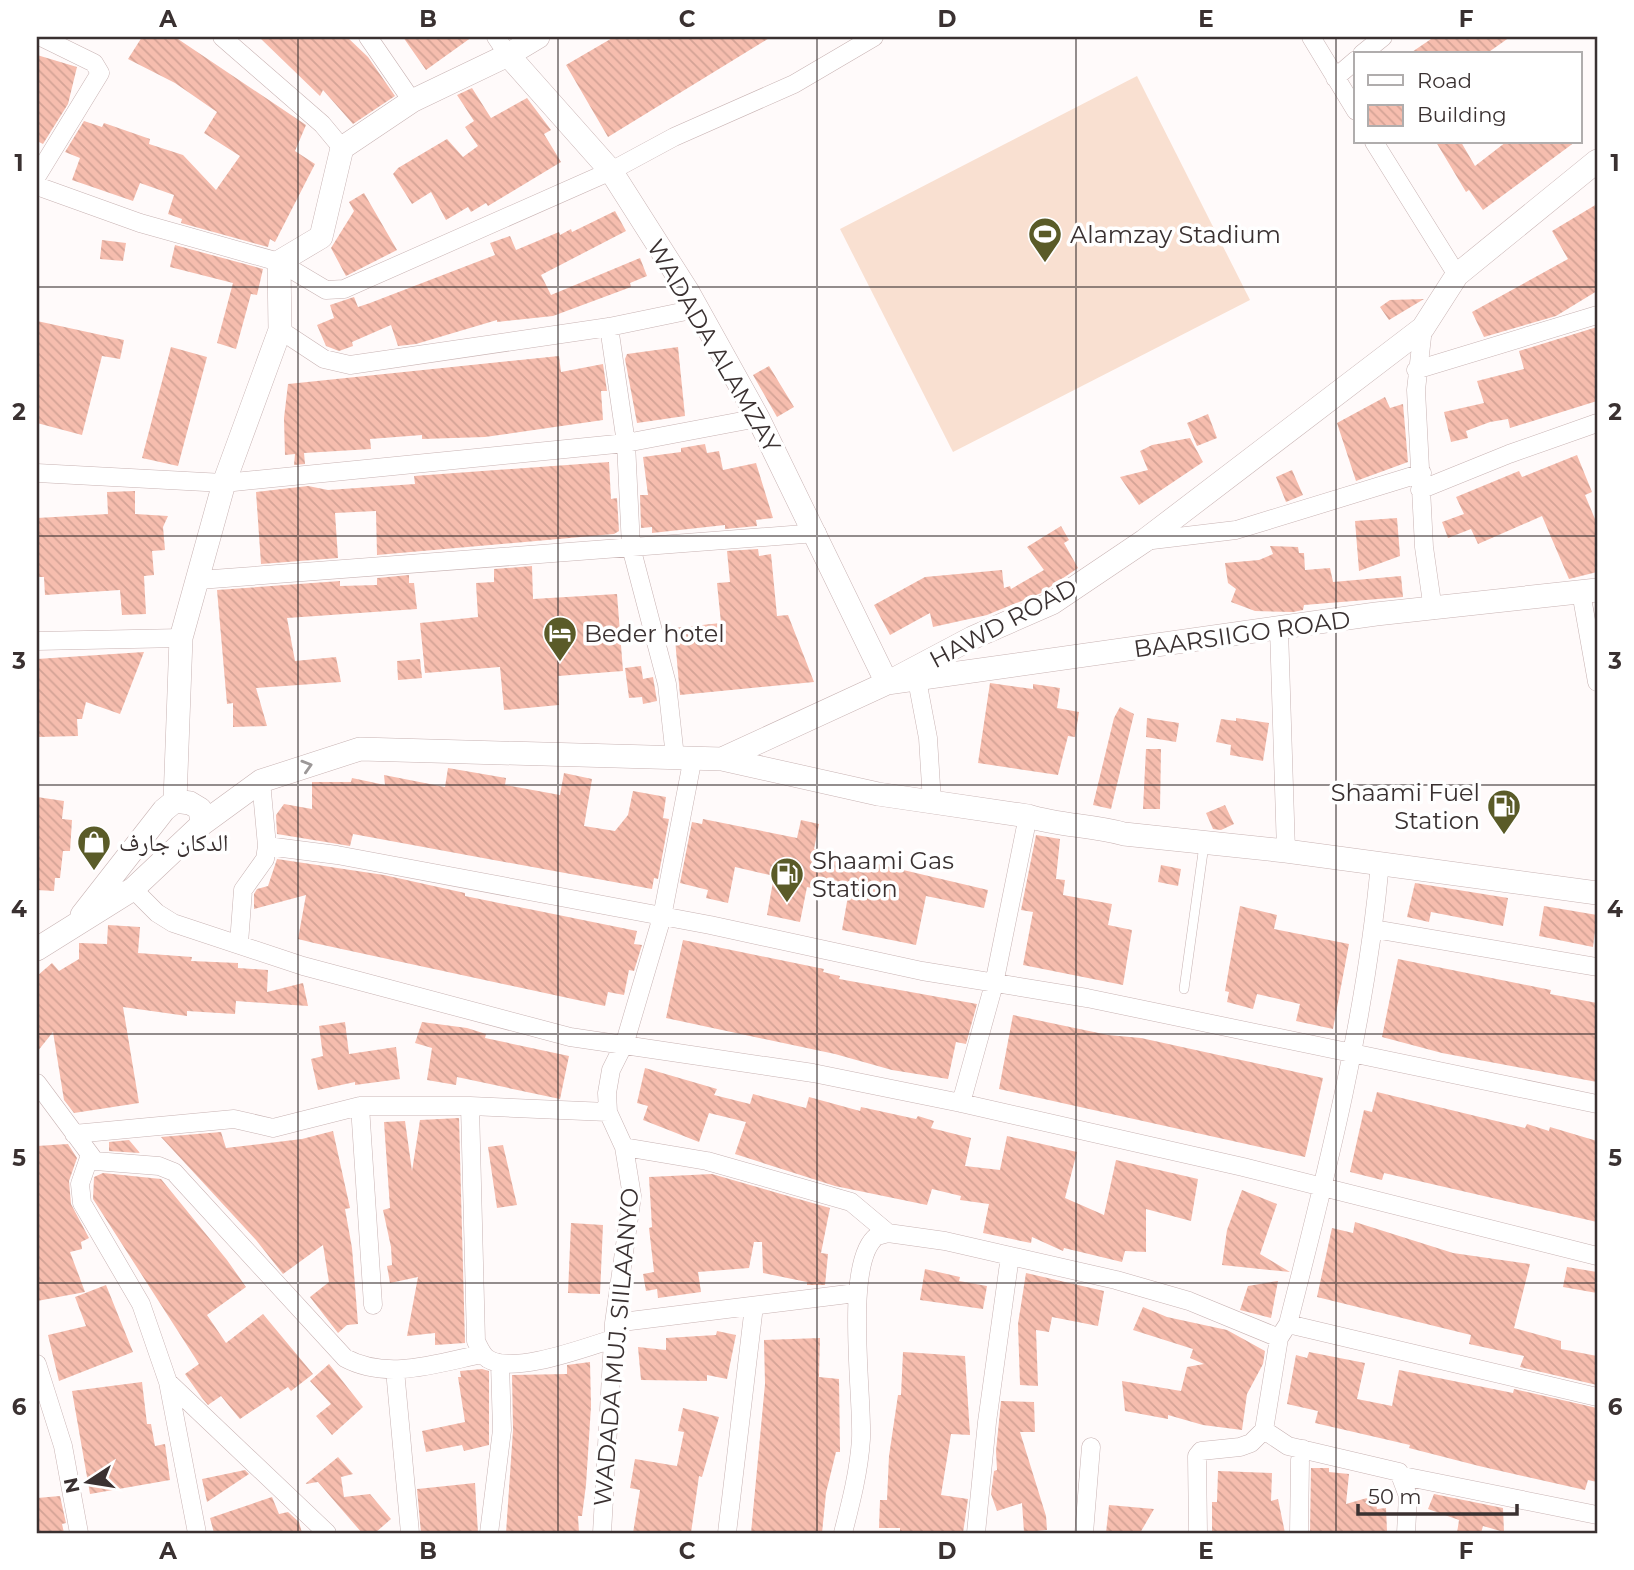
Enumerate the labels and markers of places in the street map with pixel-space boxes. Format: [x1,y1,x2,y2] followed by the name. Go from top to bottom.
[1026,215,1064,264] sports icon: Alamzay Stadium
[1070,220,1281,249] place label: Alamzay Stadium
[541,614,579,663] hotel icon: Beder hotel
[584,619,725,648] place label: Beder hotel
[1331,778,1480,835] place label: Shaami Fuel Station
[1485,787,1523,836] fuel station icon: Shaami Fuel Station
[75,823,113,872] shop icon: الدكان جارف
[119,828,229,857] place label: الدكان جارف
[812,846,954,903] place label: Shaami Gas Station
[768,855,806,904] fuel station icon: Shaami Gas Station

